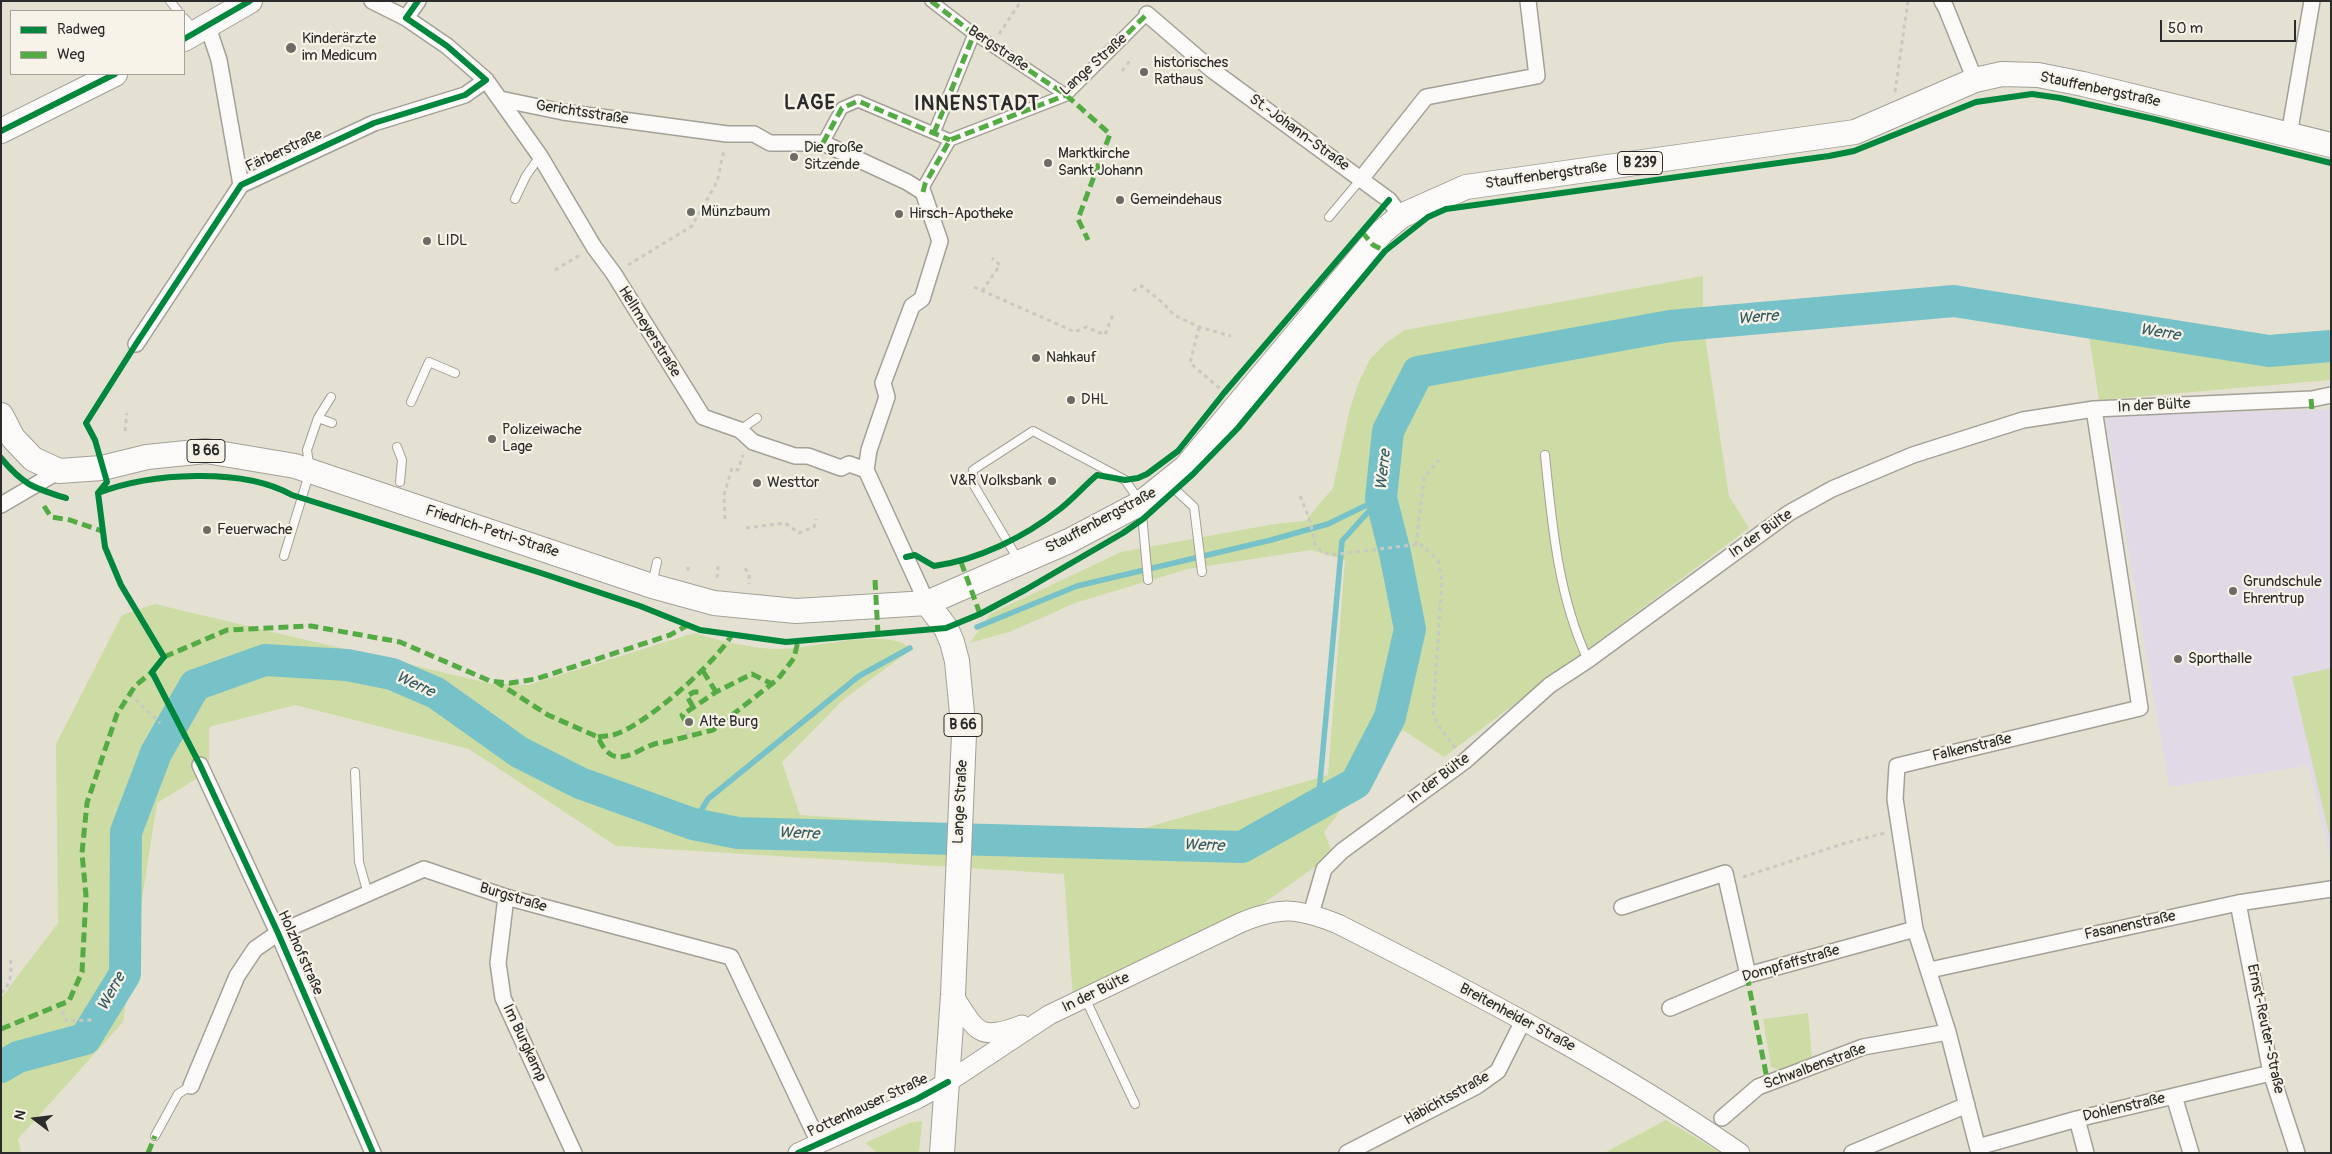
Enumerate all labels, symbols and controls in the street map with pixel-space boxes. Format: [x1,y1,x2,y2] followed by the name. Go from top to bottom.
[10,10,185,75] legend
[2162,10,2298,42] scale bar
[2168,19,2203,38] text: 50 m
[57,20,105,39] text: Radweg
[964,22,1032,76] street label: Bergstraße
[302,30,377,65] place label: Kinderärzte im Medicum
[1057,30,1131,100] street label: Lange Straße
[284,41,298,55] marker: Kinderärzte im Medicum
[57,45,85,64] text: Weg
[1154,54,1228,89] place label: historisches Rathaus
[1138,66,1150,78] marker: historisches Rathaus
[2038,68,2162,112] street label: Stauffenbergstraße
[1245,91,1353,175] street label: St.-Johann-Straße
[784,92,836,116] district label: LAGE
[913,93,1041,117] district label: INNENSTADT
[534,97,630,129] street label: Gerichtsstraße
[243,125,325,177] street label: Färberstraße
[804,139,863,174] place label: Die große Sitzende
[1058,145,1143,180] place label: Marktkirche Sankt Johann
[788,151,800,163] marker: Die große Sitzende
[1618,152,1662,174] road number: B 239
[1042,157,1054,169] marker: Marktkirche Sankt Johann
[1484,159,1608,193] street label: Stauffenbergstraße
[1130,191,1222,209] place label: Gemeindehaus
[1114,194,1126,206] marker: Gemeindehaus
[701,203,770,221] place label: Münzbaum
[909,205,1013,223] place label: Hirsch-Apotheke
[685,206,697,218] marker: Münzbaum
[893,208,905,220] marker: Hirsch-Apotheke
[437,232,468,250] place label: LIDL
[421,235,433,247] marker: LIDL
[614,283,684,381] street label: Hellmeyerstraße
[1737,307,1779,329] water label: Werre
[2138,320,2182,346] water label: Werre
[1046,349,1097,367] place label: Nahkauf
[1030,352,1042,364] marker: Nahkauf
[1081,391,1108,409] place label: DHL
[1065,394,1077,406] marker: DHL
[2117,395,2191,417] street label: In der Bülte
[502,421,582,456] place label: Polizeiwache Lage
[486,433,498,445] marker: Polizeiwache Lage
[187,440,225,462] road number: B 66
[1372,449,1396,491] water label: Werre
[949,472,1042,490] place label: V&R Volksbank
[767,474,819,492] place label: Westtor
[1046,475,1058,487] marker: V&R Volksbank
[751,477,763,489] marker: Westtor
[1043,484,1159,558] street label: Stauffenbergstraße
[423,502,561,562] street label: Friedrich-Petri-Straße
[1726,506,1796,562] street label: In der Bülte
[217,521,292,539] place label: Feuerwache
[201,524,213,536] marker: Feuerwache
[2243,573,2322,608] place label: Grundschule Ehrentrup
[2227,585,2239,597] marker: Grundschule Ehrentrup
[2188,650,2252,668] place label: Sporthalle
[2172,653,2184,665] marker: Sporthalle
[393,668,437,702] water label: Werre
[699,713,758,731] place label: Alte Burg
[944,714,982,736] road number: B 66
[683,716,695,728] marker: Alte Burg
[1931,730,2013,766] street label: Falkenstraße
[1405,750,1473,808] street label: In der Bülte
[950,759,972,845] street label: Lange Straße
[778,824,820,844] water label: Werre
[1183,836,1225,856] water label: Werre
[477,879,549,917] street label: Burgstraße
[273,908,327,998] street label: Holzhofstraße
[2083,908,2177,944] street label: Fasanenstraße
[1740,942,1842,986] street label: Dompfaffstraße
[2242,963,2288,1095] street label: Ernst-Reuter-Straße
[1059,969,1133,1017] street label: In der Bülte
[94,970,130,1014] water label: Werre
[1456,980,1578,1056] street label: Breitenheider Straße
[498,1001,550,1085] street label: Im Burgkamp
[1761,1040,1869,1094] street label: Schwalbenstraße
[1401,1068,1493,1130] street label: Habichtsstraße
[805,1070,931,1142] street label: Pottenhauser Straße
[2081,1090,2167,1126] street label: Dohlenstraße
[10,1094,60,1144] north arrow
[11,1108,29,1122] text: N

